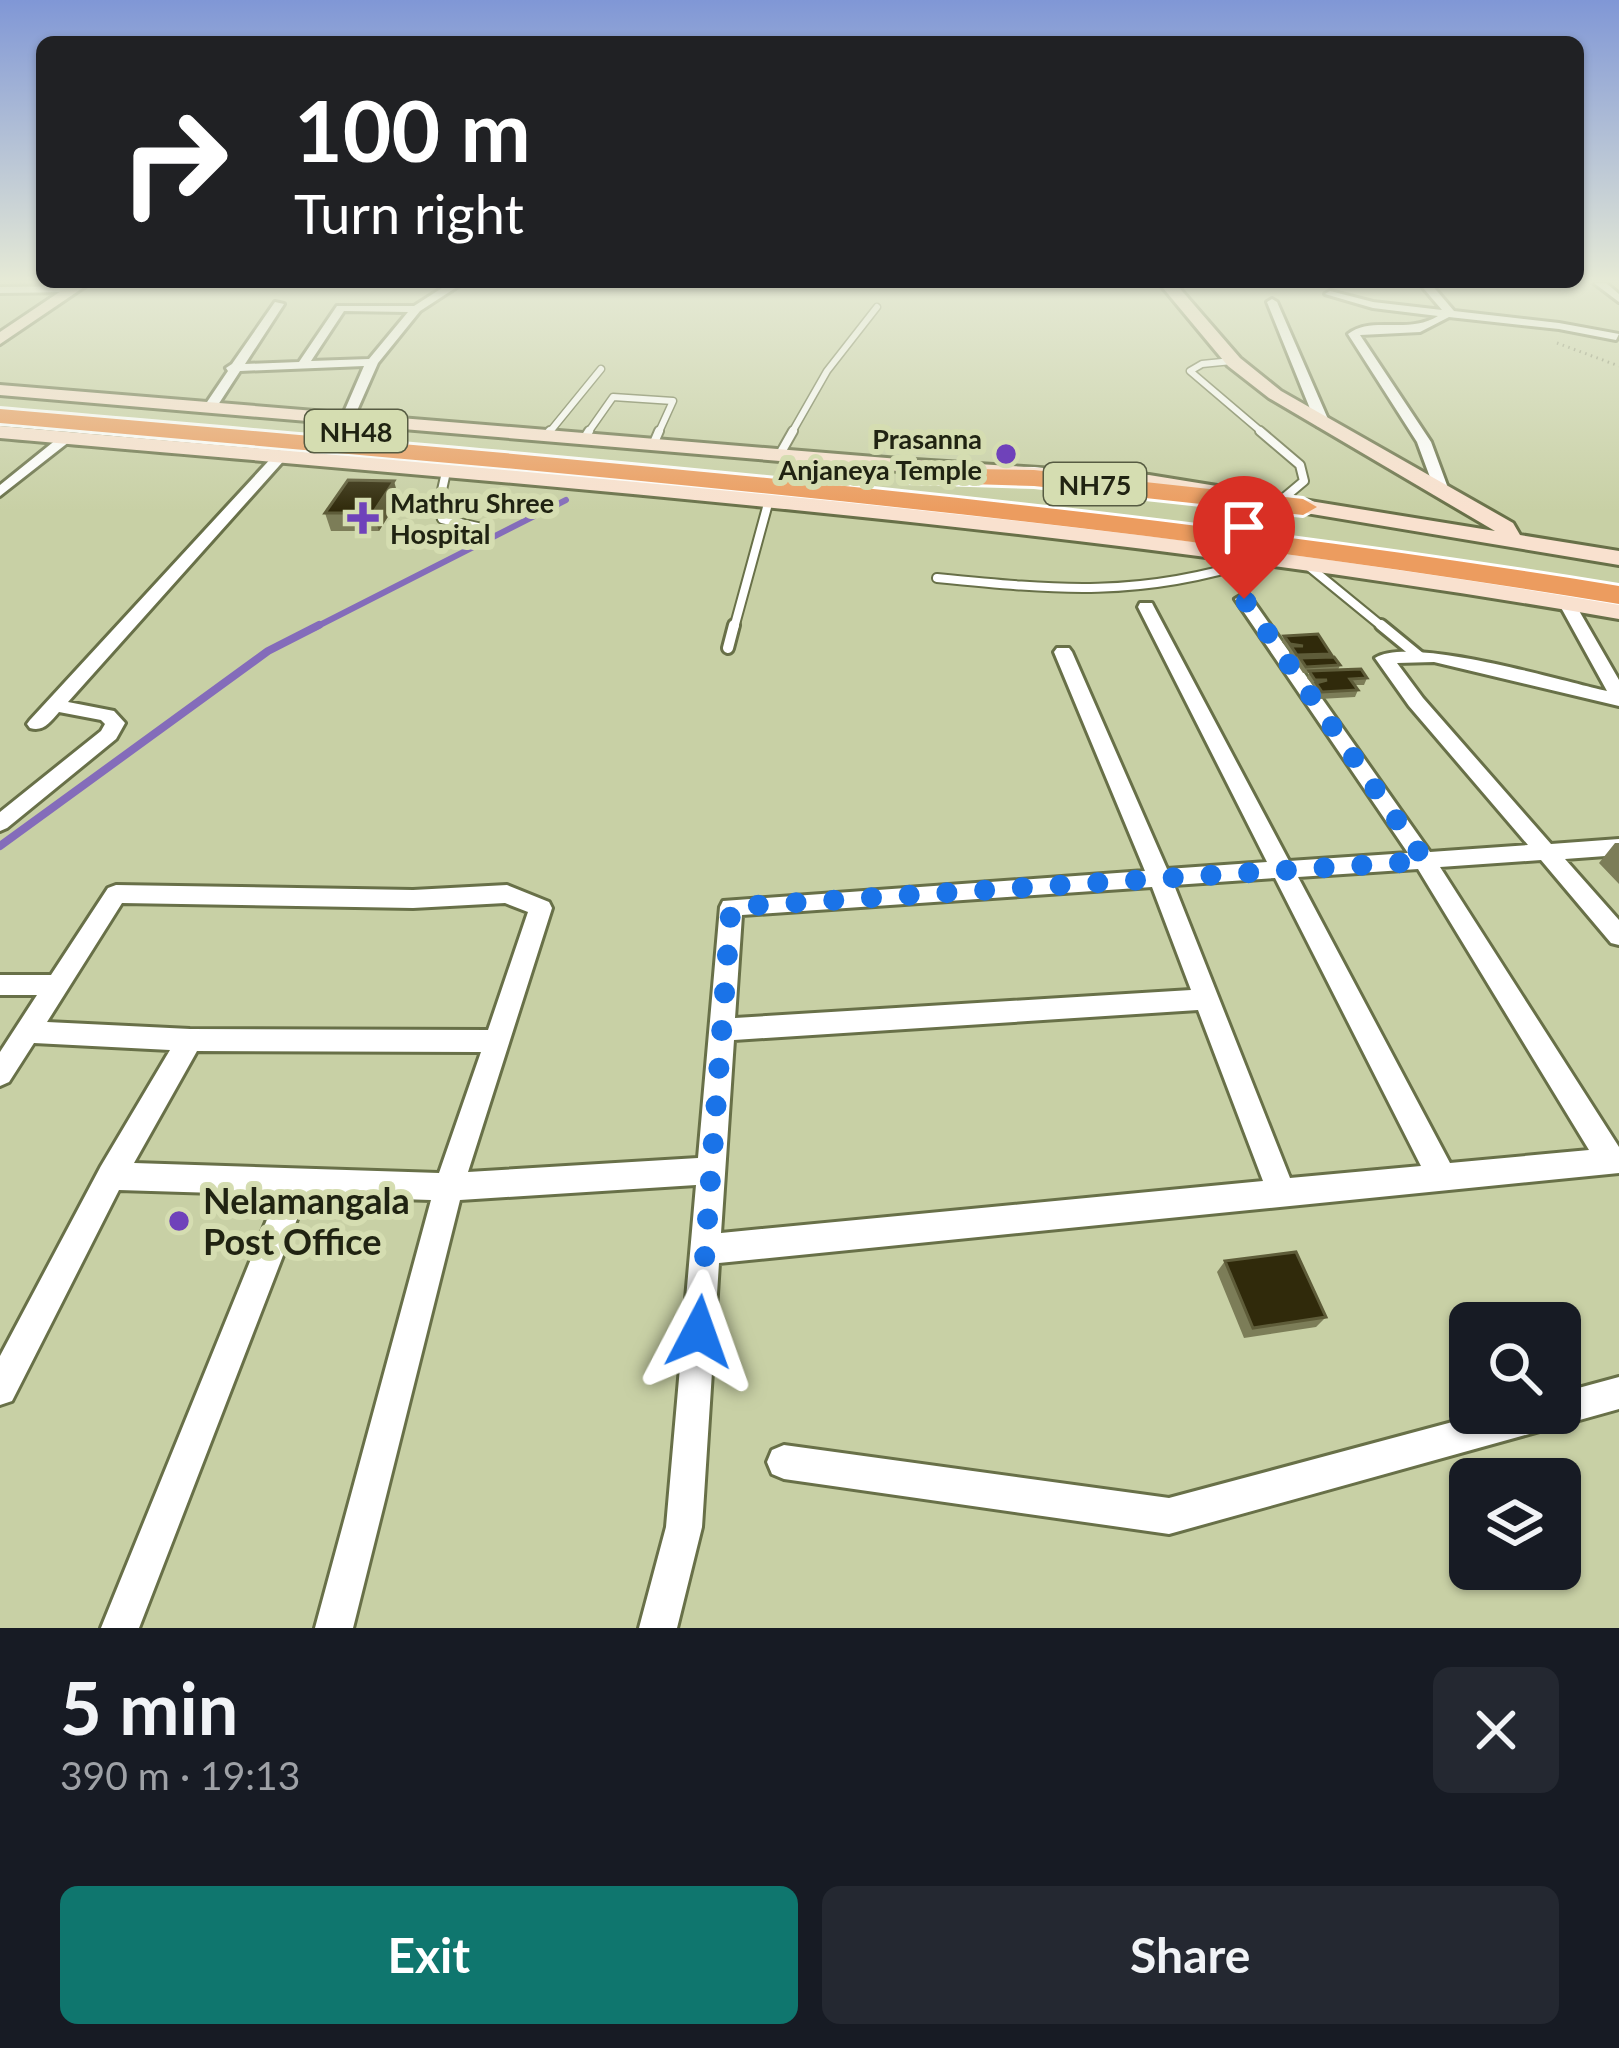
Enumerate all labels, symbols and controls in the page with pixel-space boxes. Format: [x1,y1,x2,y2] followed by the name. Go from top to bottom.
[294,79,531,180] text: 100 m
[96,84,252,240] icon: right
[294,181,524,246] text: Turn right
[305,410,407,452] road number: NH48
[777,422,982,486] place label: Prasanna Anjaneya Temple
[993,441,1019,467] marker: Prasanna Anjaneya Temple
[1044,463,1146,505] road number: NH75
[1193,476,1295,599] pin
[390,486,554,550] place label: Mathru Shree Hospital
[1211,494,1277,560] icon: arrive
[347,502,379,534] marker: Mathru Shree Hospital
[203,1178,410,1263] place label: Nelamangala Post Office
[166,1208,192,1234] marker: Nelamangala Post Office
[636,1269,762,1395] position arrow
[1449,1302,1581,1590] map controls
[1449,1302,1581,1434] button: search
[1449,1458,1581,1590] button: layers
[60,1664,238,1750] text: 5 min
[1433,1667,1559,1793] button: close
[60,1752,300,1798] text: 390 m · 19:13
[60,1886,798,2024] button: Exit
[822,1886,1559,2024] button: Share

